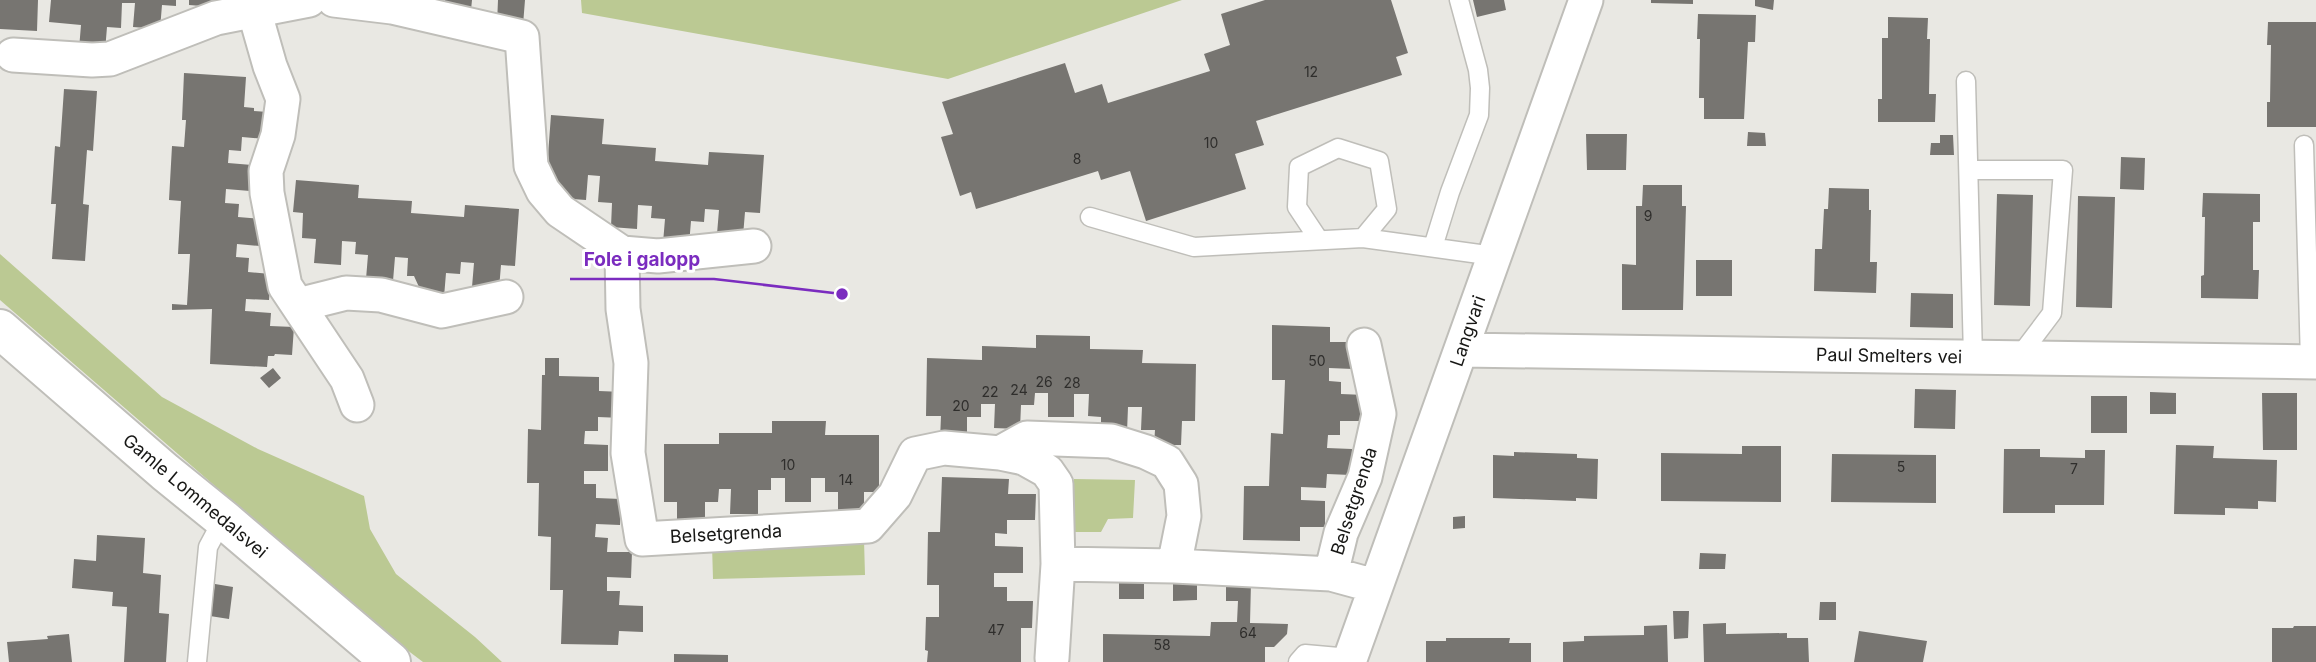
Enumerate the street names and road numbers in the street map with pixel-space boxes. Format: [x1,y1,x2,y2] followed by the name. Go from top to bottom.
[1446,293,1489,369] street label: Langvari
[1816,344,1962,367] street label: Paul Smelters vei
[119,429,272,562] street label: Gamle Lommedalsvei
[1326,444,1381,557] street label: Belsetgrenda
[669,520,783,547] street label: Belsetgrenda

